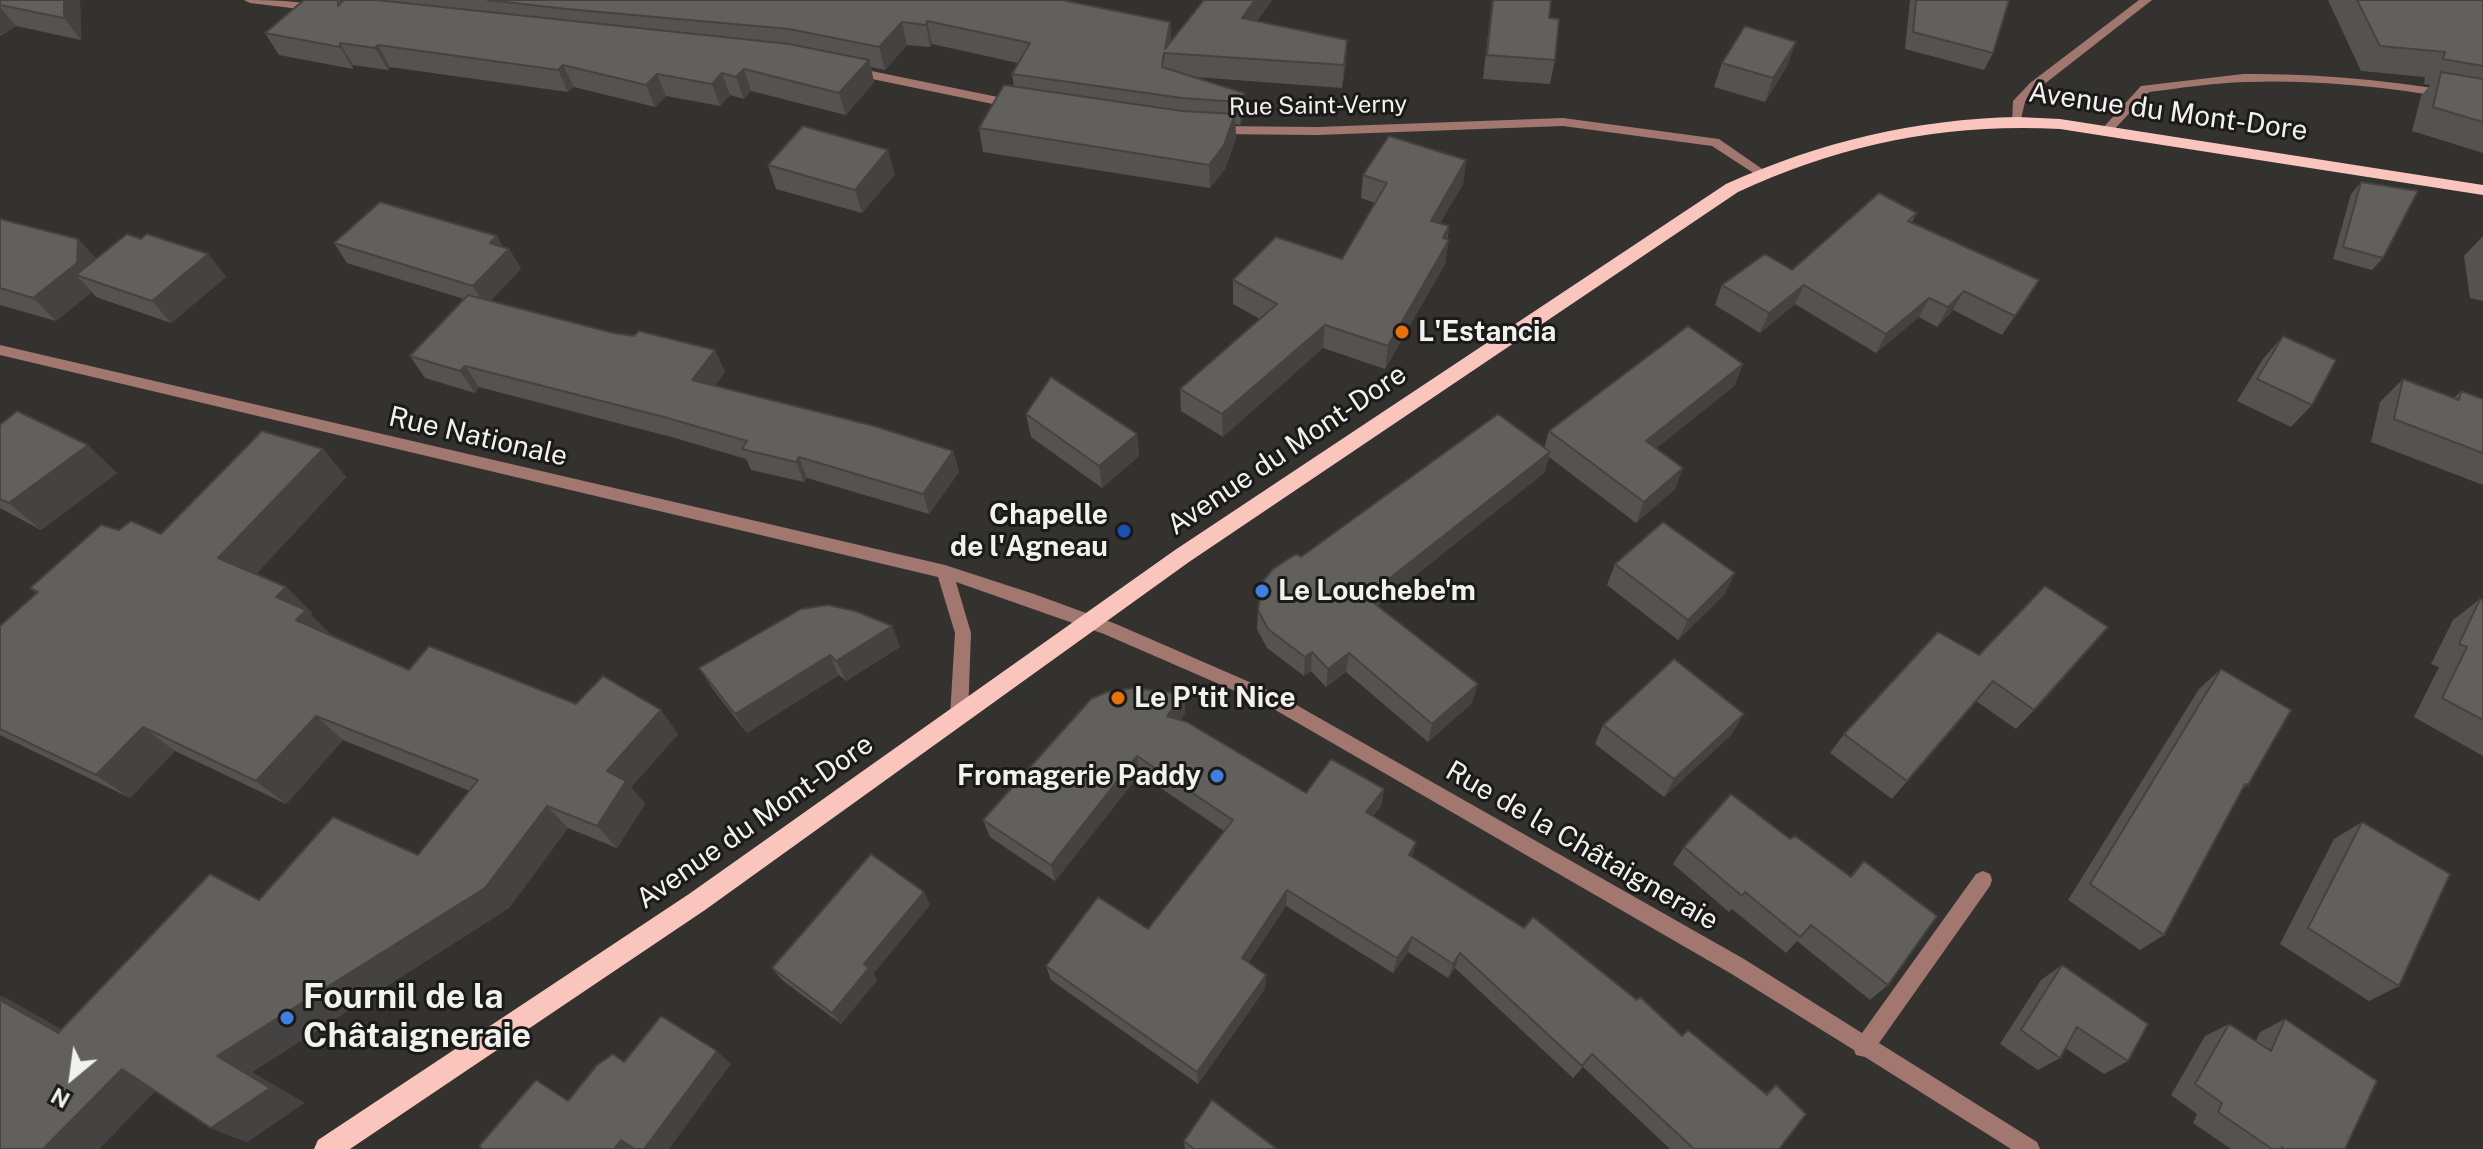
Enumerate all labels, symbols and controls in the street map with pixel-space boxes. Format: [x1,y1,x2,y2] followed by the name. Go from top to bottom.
[2026,76,2310,148] street label: Avenue du Mont-Dore
[1229,90,1407,122] street label: Rue Saint-Verny
[1418,315,1556,349] place label: L'Estancia
[1393,323,1411,341] marker: L'Estancia
[1161,357,1413,543] street label: Avenue du Mont-Dore
[385,400,571,474] street label: Rue Nationale
[950,498,1108,564] place label: Chapelle de l'Agneau
[1115,522,1133,540] marker: Chapelle de l'Agneau
[1278,574,1476,608] place label: Le Louchebe'm
[1253,582,1271,600] marker: Le Louchebe'm
[1134,681,1296,715] place label: Le P'tit Nice
[1109,689,1127,707] marker: Le P'tit Nice
[630,728,880,916] street label: Avenue du Mont-Dore
[1440,754,1724,938] street label: Rue de la Châtaigneraie
[957,759,1201,793] place label: Fromagerie Paddy
[1208,767,1226,785] marker: Fromagerie Paddy
[303,978,531,1058] place label: Fournil de la Châtaigneraie
[278,1009,296,1027] marker: Fournil de la Châtaigneraie
[32,1037,112,1117] north arrow
[47,1082,74,1114] text: N

